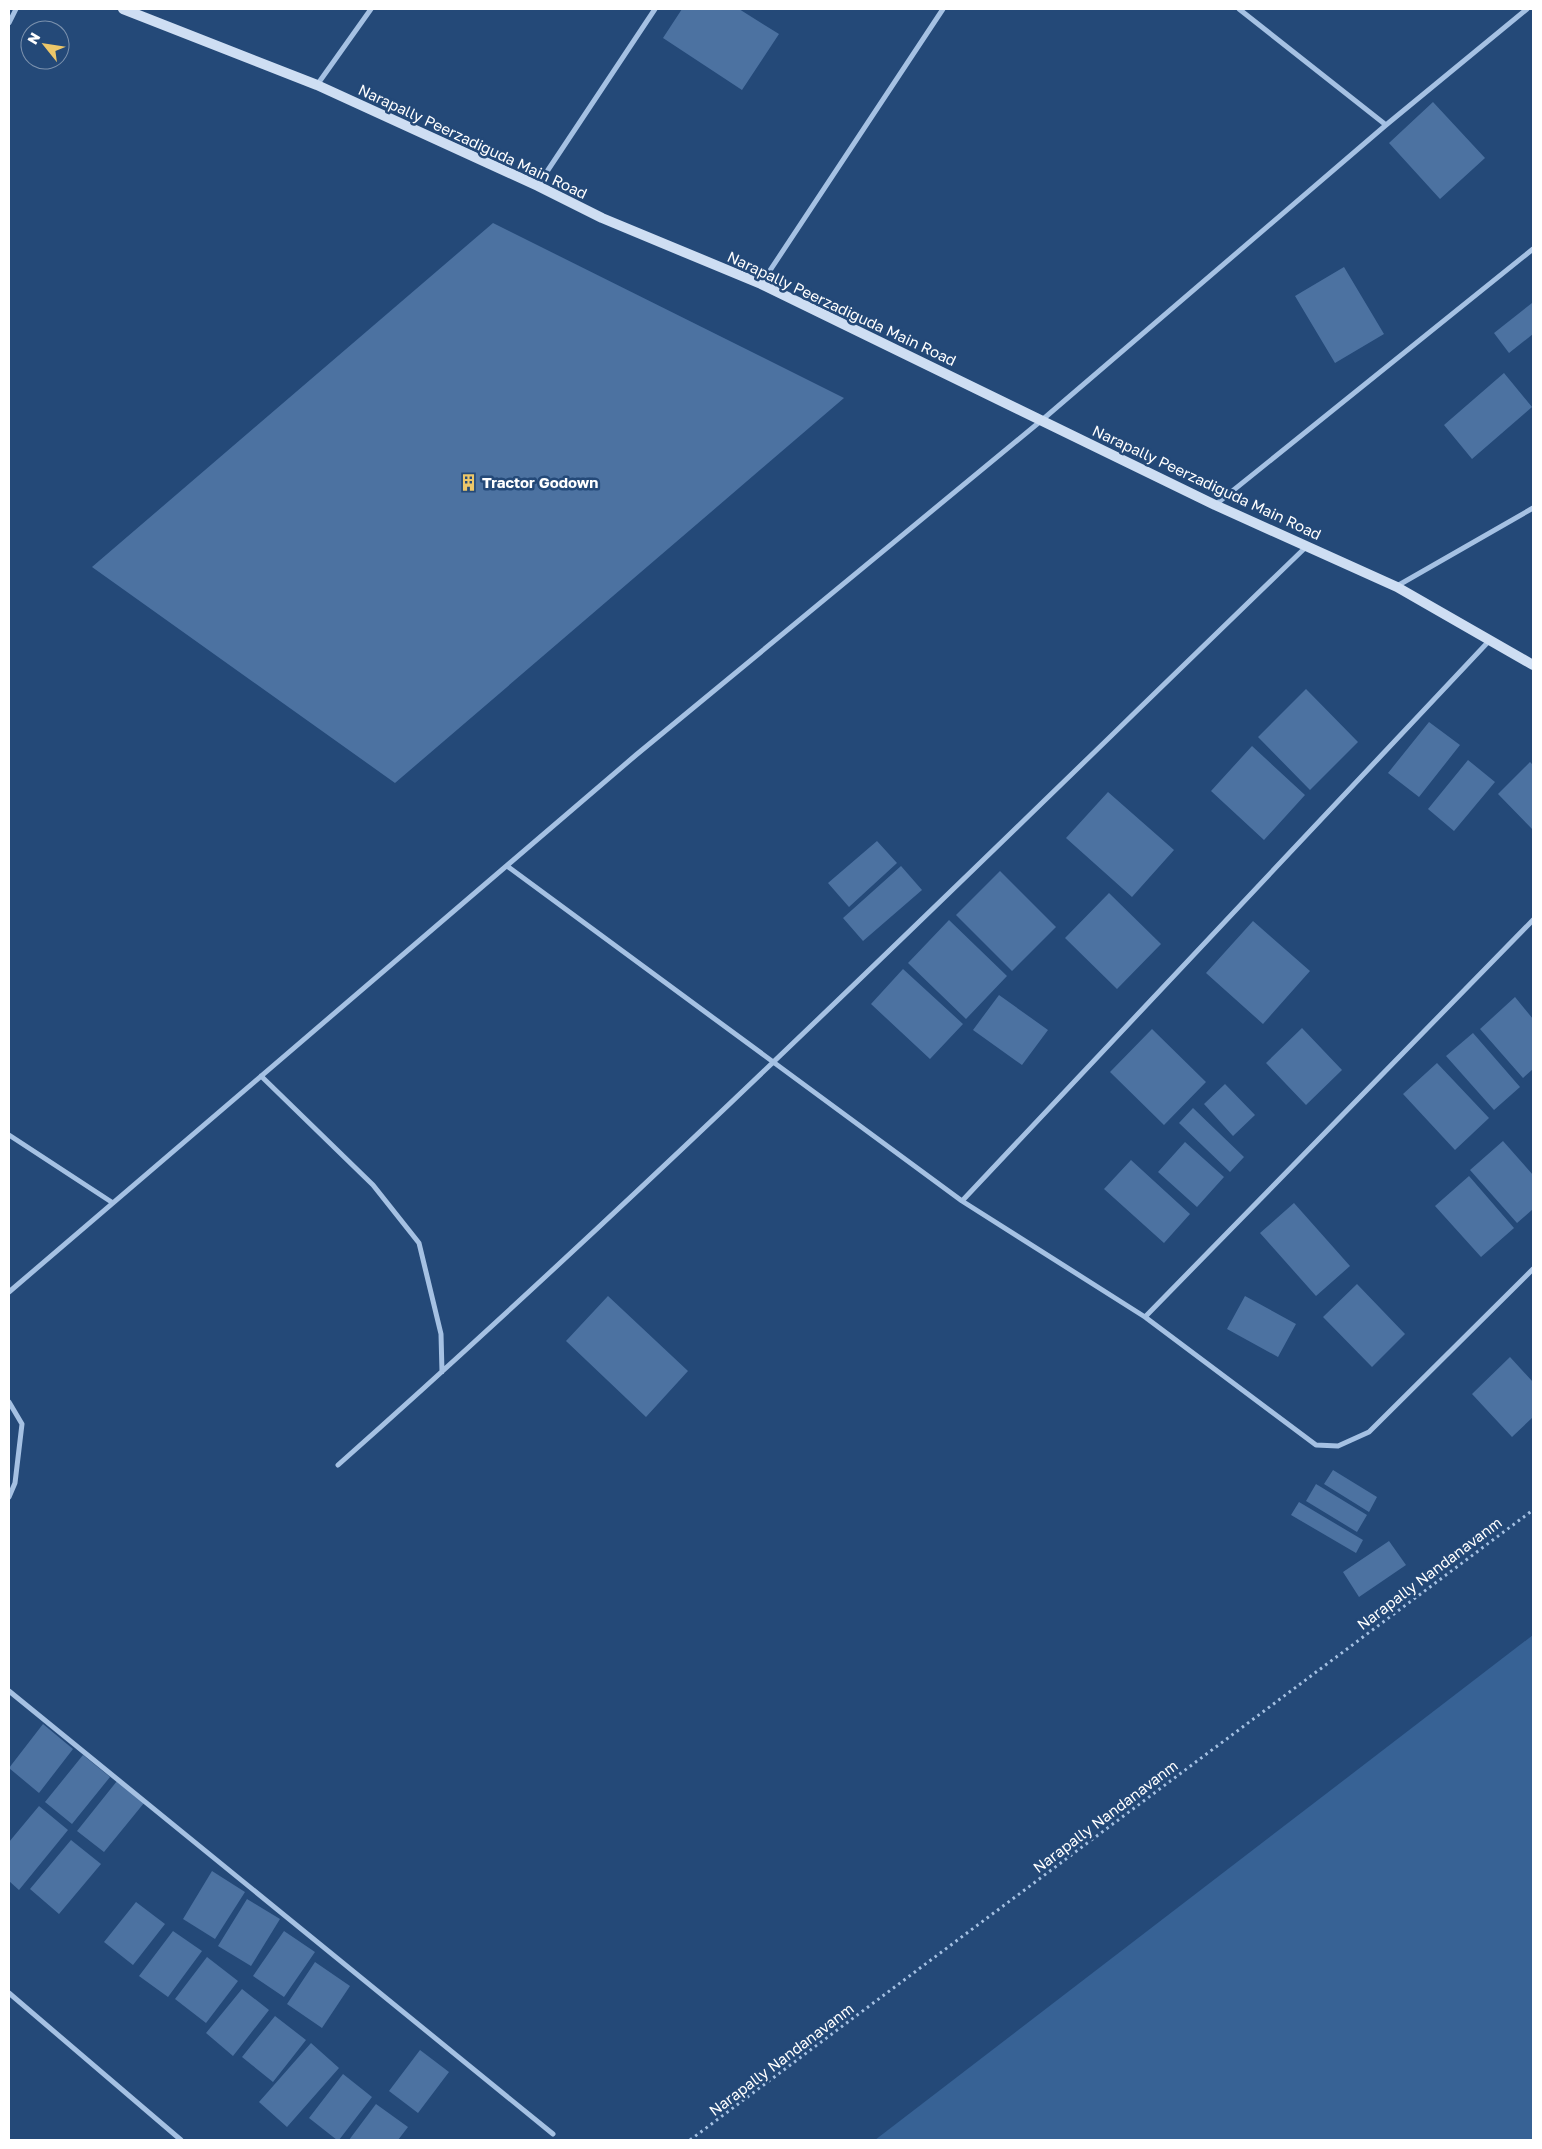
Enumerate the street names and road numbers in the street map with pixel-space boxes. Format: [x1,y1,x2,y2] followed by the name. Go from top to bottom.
[356,80,590,202] street label: Narapally Peerzadiguda Main Road
[725,247,959,369] street label: Narapally Peerzadiguda Main Road
[1090,421,1324,543] street label: Narapally Peerzadiguda Main Road
[1353,1513,1505,1633] street label: Narapally Nandanavanm
[1029,1756,1181,1876] street label: Narapally Nandanavanm
[705,1999,857,2119] street label: Narapally Nandanavanm

